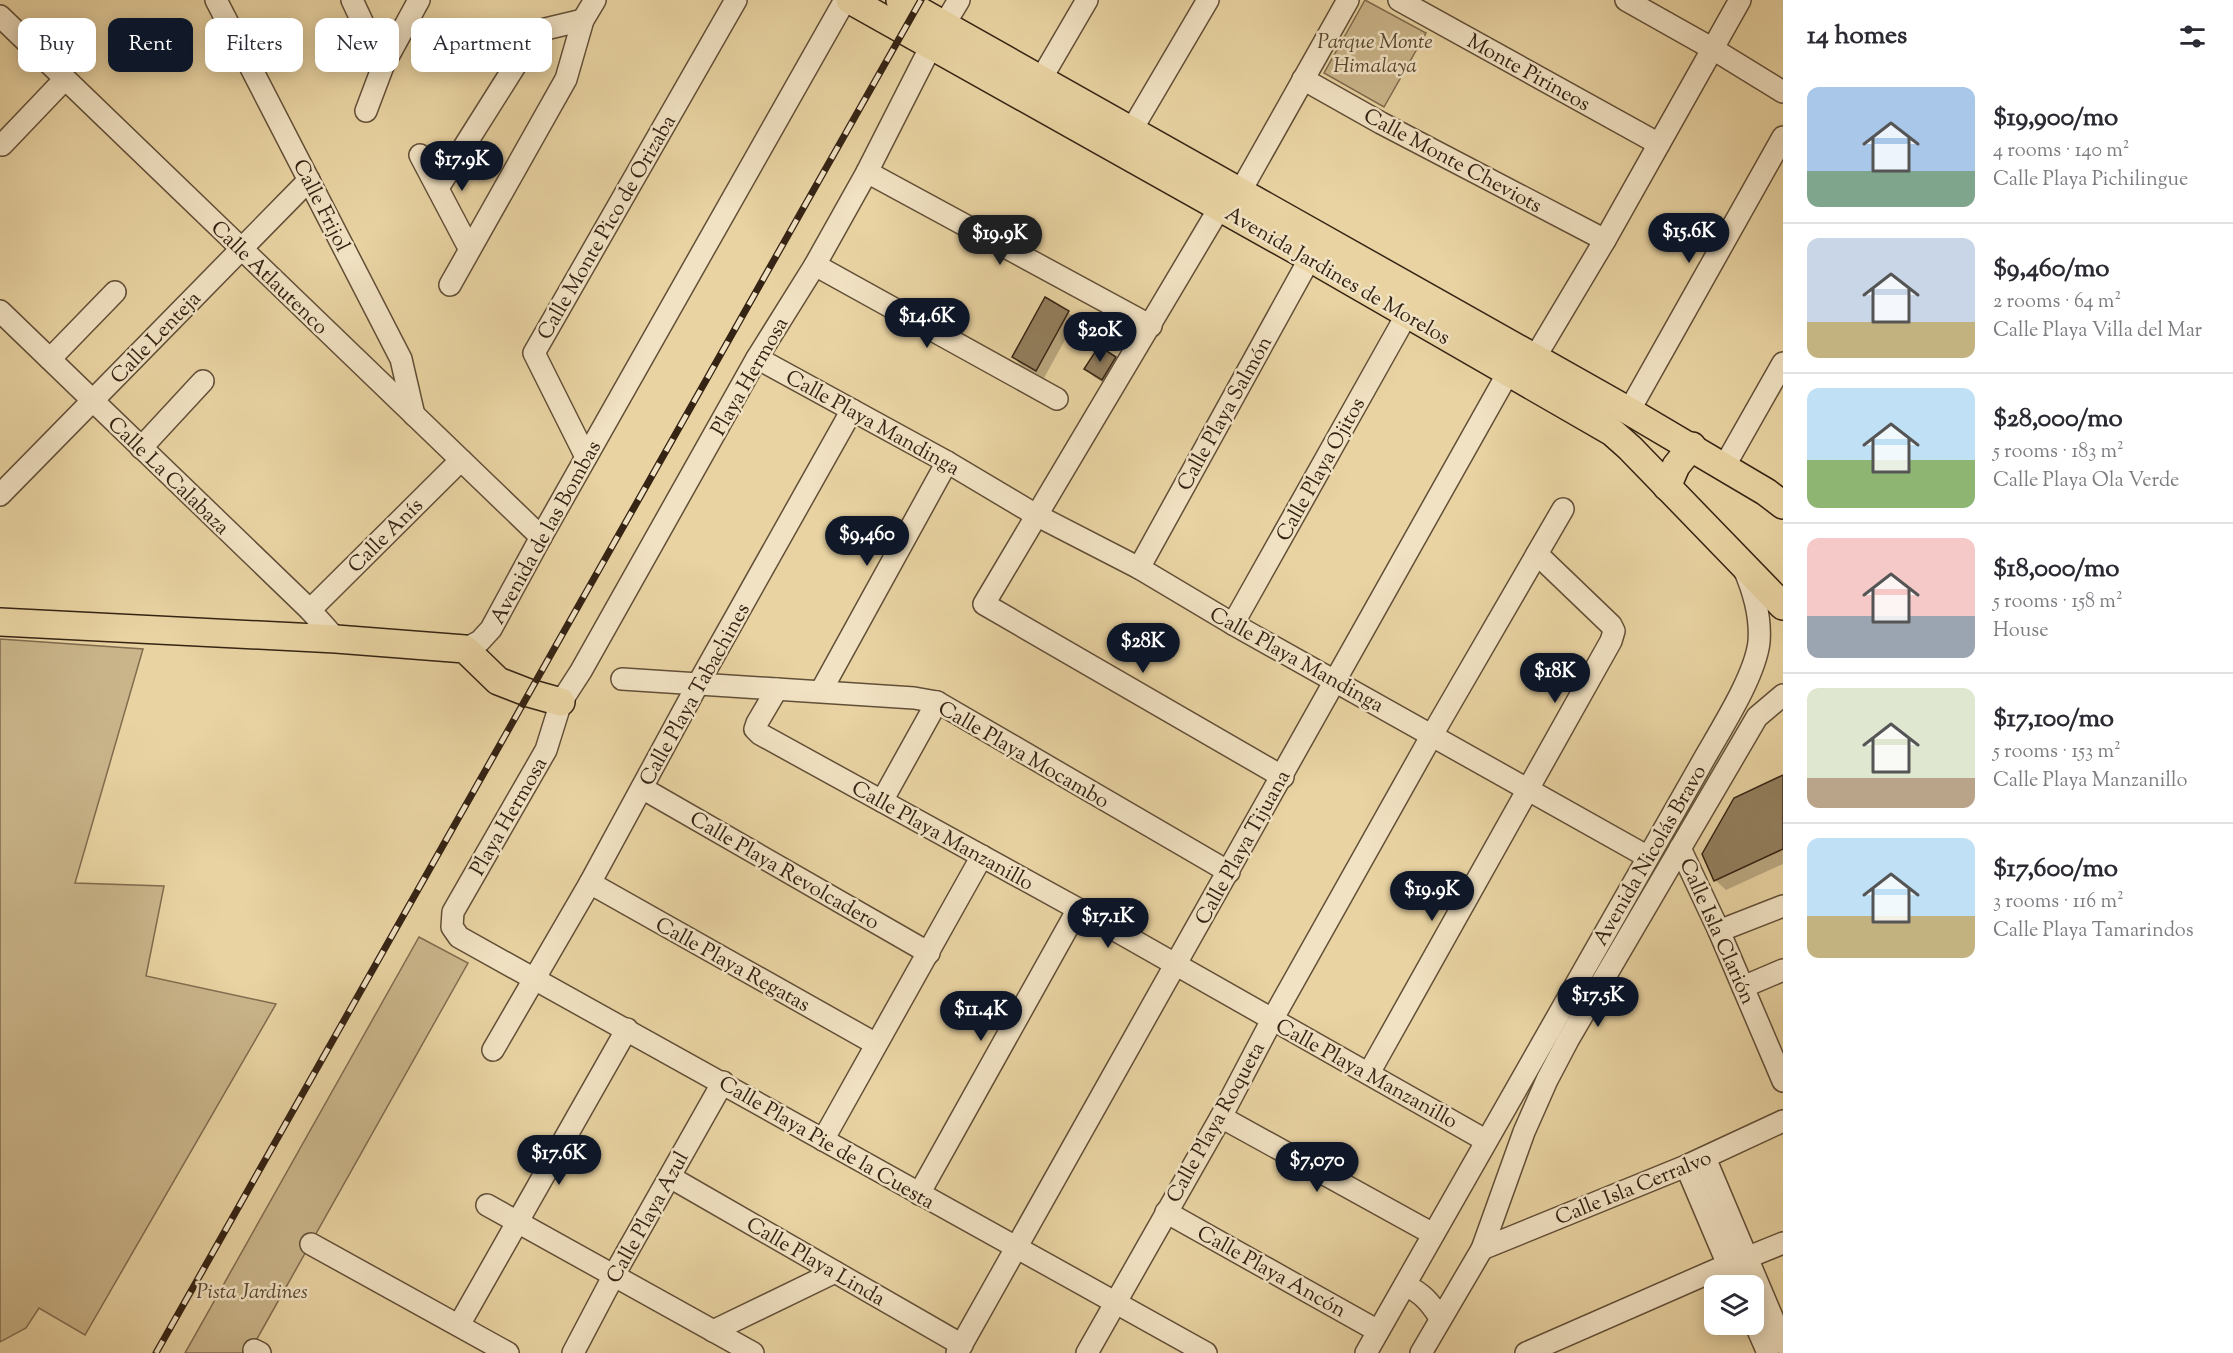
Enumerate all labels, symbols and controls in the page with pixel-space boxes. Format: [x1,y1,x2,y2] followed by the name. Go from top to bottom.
[18,18,96,72] chip: Buy
[108,18,193,72] chip: Rent
[205,18,303,72] chip: Filters
[315,18,399,72] chip: New
[411,18,552,72] chip: Apartment
[1807,18,1907,55] text: 14 homes
[2176,20,2209,53] icon: filters
[1461,27,1595,120] street label: Monte Pirineos
[1317,28,1433,82] park label: Parque Monte Himalaya
[1993,100,2118,137] text: $19,900/mo
[1357,102,1547,222] street label: Calle Monte Cheviots
[531,110,685,346] street label: Calle Monte Pico de Orizaba
[1855,111,1927,183] icon: home
[1993,137,2130,166] text: 4 rooms · 140 m²
[413,141,511,192] pin: $17.9K
[434,146,490,175] text: $17.9K
[284,154,356,258] street label: Calle Frijol
[1993,166,2188,195] text: Calle Playa Pichilingue
[1219,200,1455,354] street label: Avenida Jardines de Morelos
[1640,213,1738,264] pin: $15.6K
[203,214,334,343] street label: Calle Atlautenco
[951,215,1049,266] pin: $19.9K
[1662,218,1716,247] text: $15.6K
[972,220,1028,249] text: $19.9K
[1993,251,2110,288] text: $9,460/mo
[1855,262,1927,334] icon: home
[104,285,209,392] street label: Calle Lenteja
[1993,288,2121,317] text: 2 rooms · 64 m²
[878,298,976,349] pin: $14.6K
[899,303,955,332] text: $14.6K
[705,312,797,442] street label: Playa Hermosa
[1064,312,1136,363] pin: $20K
[1077,317,1123,346] text: $20K
[1993,317,2202,346] text: Calle Playa Villa del Mar
[1171,331,1281,497] street label: Calle Playa Salmón
[780,363,965,484] street label: Calle Playa Mandinga
[1270,393,1374,547] street label: Calle Playa Ojitos
[1993,401,2123,438] text: $28,000/mo
[100,410,236,543] street label: Calle La Calabaza
[1855,412,1927,484] icon: home
[484,436,610,630] street label: Avenida de las Bombas
[1993,438,2124,467] text: 5 rooms · 183 m²
[1993,467,2179,496] text: Calle Playa Ola Verde
[342,492,431,581] street label: Calle Anís
[818,516,916,567] pin: $9,460
[839,521,895,550] text: $9,460
[1993,551,2119,588] text: $18,000/mo
[1855,562,1927,634] icon: home
[1993,588,2123,617] text: 5 rooms · 158 m²
[633,598,759,792] street label: Calle Playa Tabachines
[1204,600,1389,721] street label: Calle Playa Mandinga
[1993,617,2048,646] text: House
[1107,623,1179,674] pin: $28K
[1121,628,1165,657] text: $28K
[1519,653,1591,704] pin: $18K
[1534,658,1576,687] text: $18K
[932,694,1114,817] street label: Calle Playa Mocambo
[1993,701,2114,738] text: $17,100/mo
[1855,712,1927,784] icon: home
[1993,738,2121,767] text: 5 rooms · 153 m²
[464,752,556,882] street label: Playa Hermosa
[1587,760,1715,952] street label: Avenida Nicolás Bravo
[1189,765,1299,931] street label: Calle Playa Tijuana
[1993,767,2187,796] text: Calle Playa Manzanillo
[845,774,1039,899] street label: Calle Playa Manzanillo
[683,805,885,938] street label: Calle Playa Revolcadero
[1993,851,2118,888] text: $17,600/mo
[1671,854,1762,1010] street label: Calle Isla Clarión
[1855,862,1927,934] icon: home
[1383,871,1481,922] pin: $19.9K
[1404,876,1460,905] text: $19.9K
[1993,888,2124,917] text: 3 rooms · 116 m²
[1059,898,1157,949] pin: $17.1K
[1082,903,1134,932] text: $17.1K
[649,911,815,1021] street label: Calle Playa Regatas
[1993,917,2194,946] text: Calle Playa Tamarindos
[1549,977,1647,1028] pin: $17.5K
[1572,982,1624,1011] text: $17.5K
[932,991,1030,1042] pin: $11.4K
[954,996,1008,1025] text: $11.4K
[1269,1012,1463,1137] street label: Calle Playa Manzanillo
[1160,1037,1274,1209] street label: Calle Playa Roqueta
[712,1069,940,1218] street label: Calle Playa Pie de la Cuesta
[510,1135,608,1186] pin: $17.6K
[531,1140,587,1169] text: $17.6K
[1268,1142,1366,1193] pin: $7,070
[1551,1144,1716,1234] street label: Calle Isla Cerralvo
[600,1146,698,1289] street label: Calle Playa Azul
[1290,1147,1344,1176] text: $7,070
[740,1211,890,1315] street label: Calle Playa Linda
[1191,1219,1351,1326] street label: Calle Playa Ancón
[1704,1275,1764,1335] map controls
[1704,1275,1764,1335] button: layers
[196,1278,308,1308] park label: Pista Jardines

